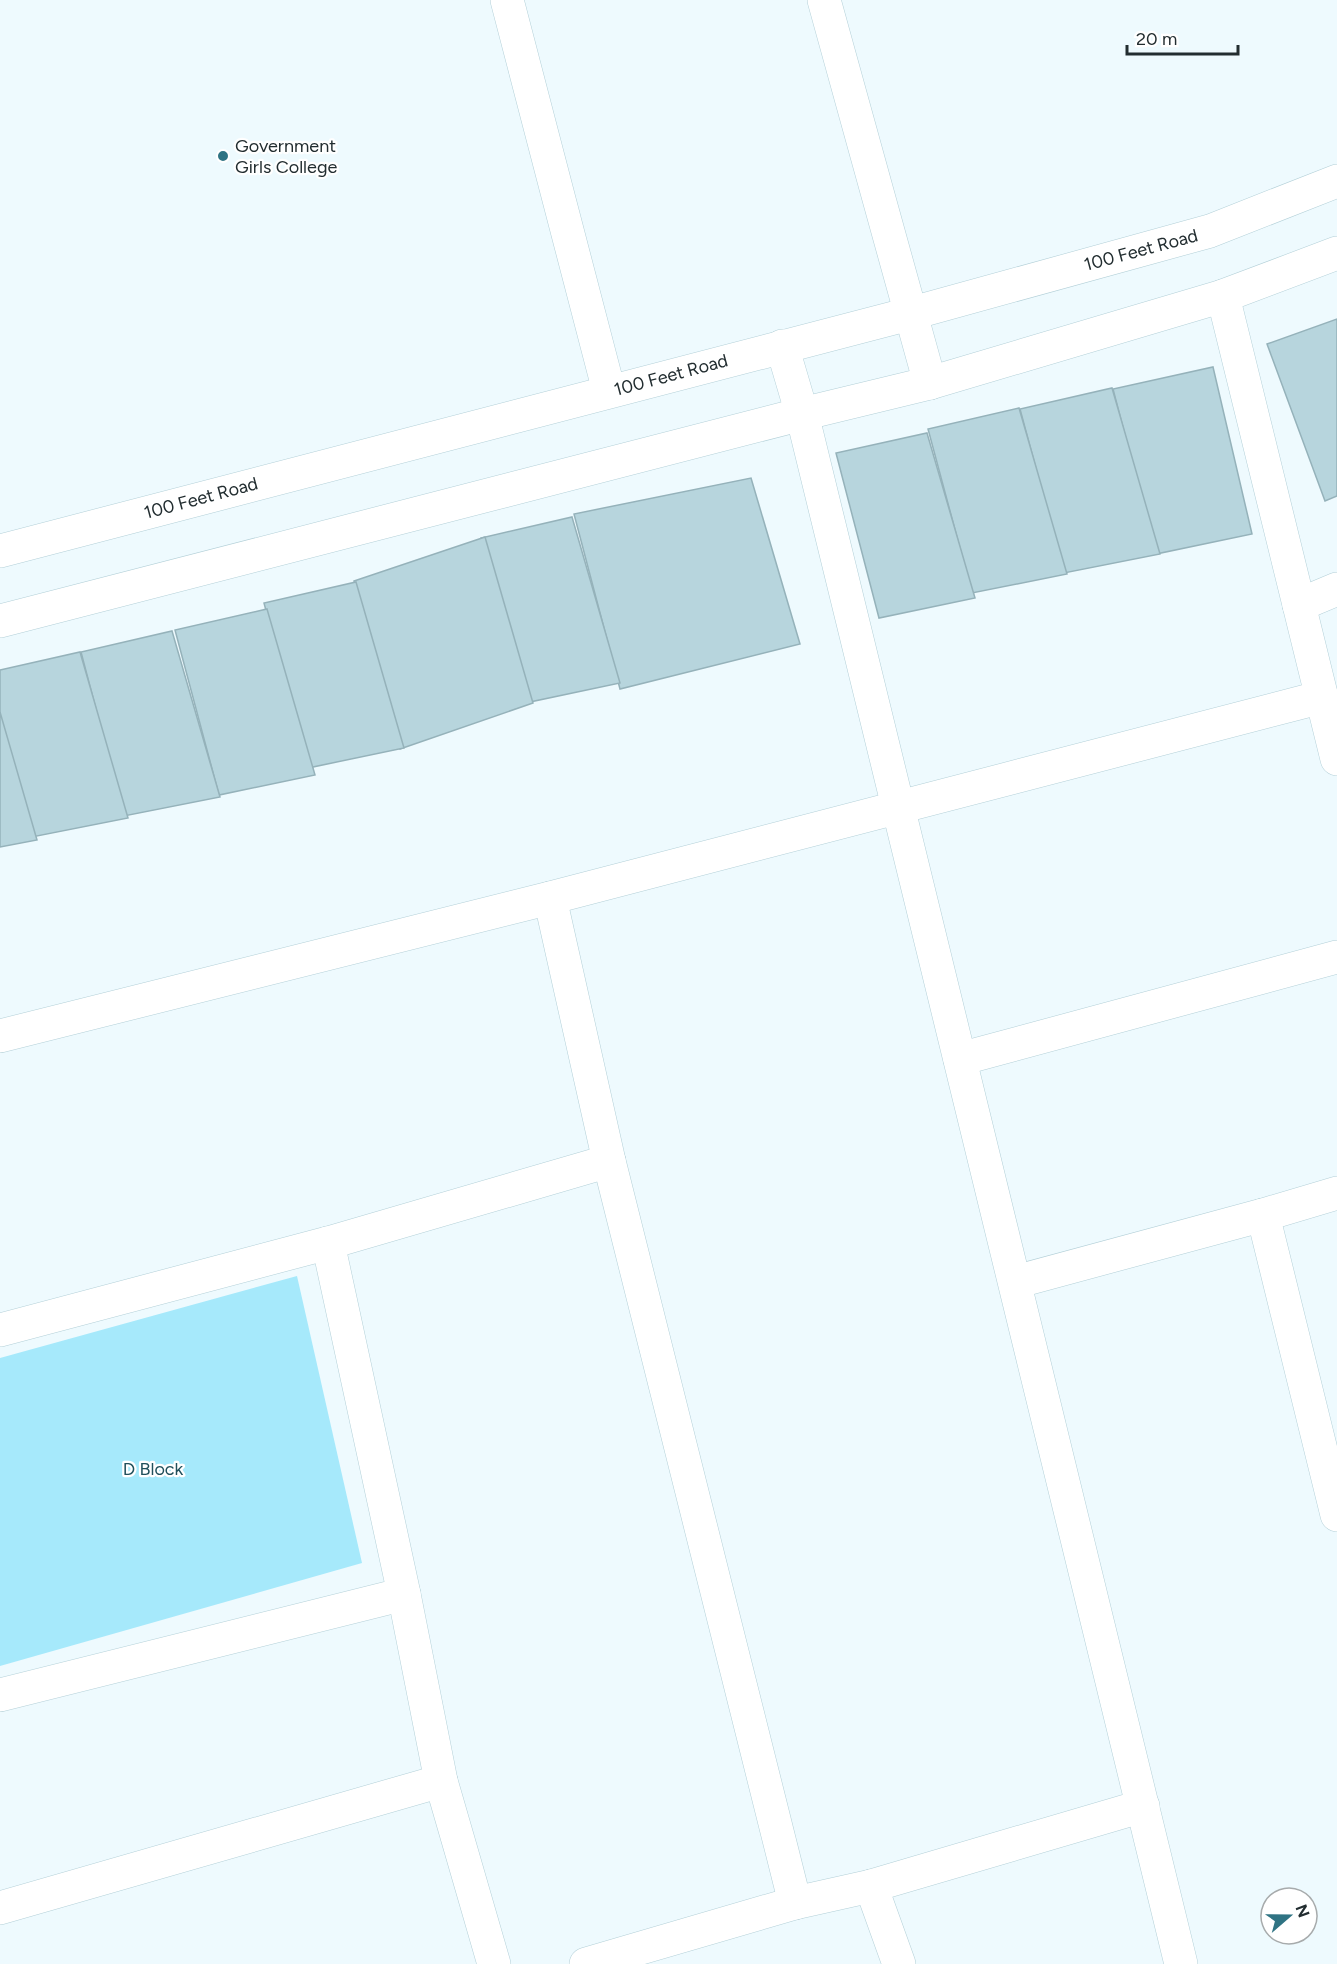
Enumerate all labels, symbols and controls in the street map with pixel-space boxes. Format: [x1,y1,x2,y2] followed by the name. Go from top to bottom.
[1127,18,1238,56] scale bar
[1136,28,1177,50] text: 20 m
[235,135,337,178] place label: Government Girls College
[216,149,230,163] marker: Government Girls College
[1082,224,1200,276] street label: 100 Feet Road
[612,349,730,401] street label: 100 Feet Road
[142,472,260,524] street label: 100 Feet Road
[123,1458,184,1480] park label: D Block
[1259,1886,1319,1946] north arrow
[1292,1902,1314,1920] text: N

